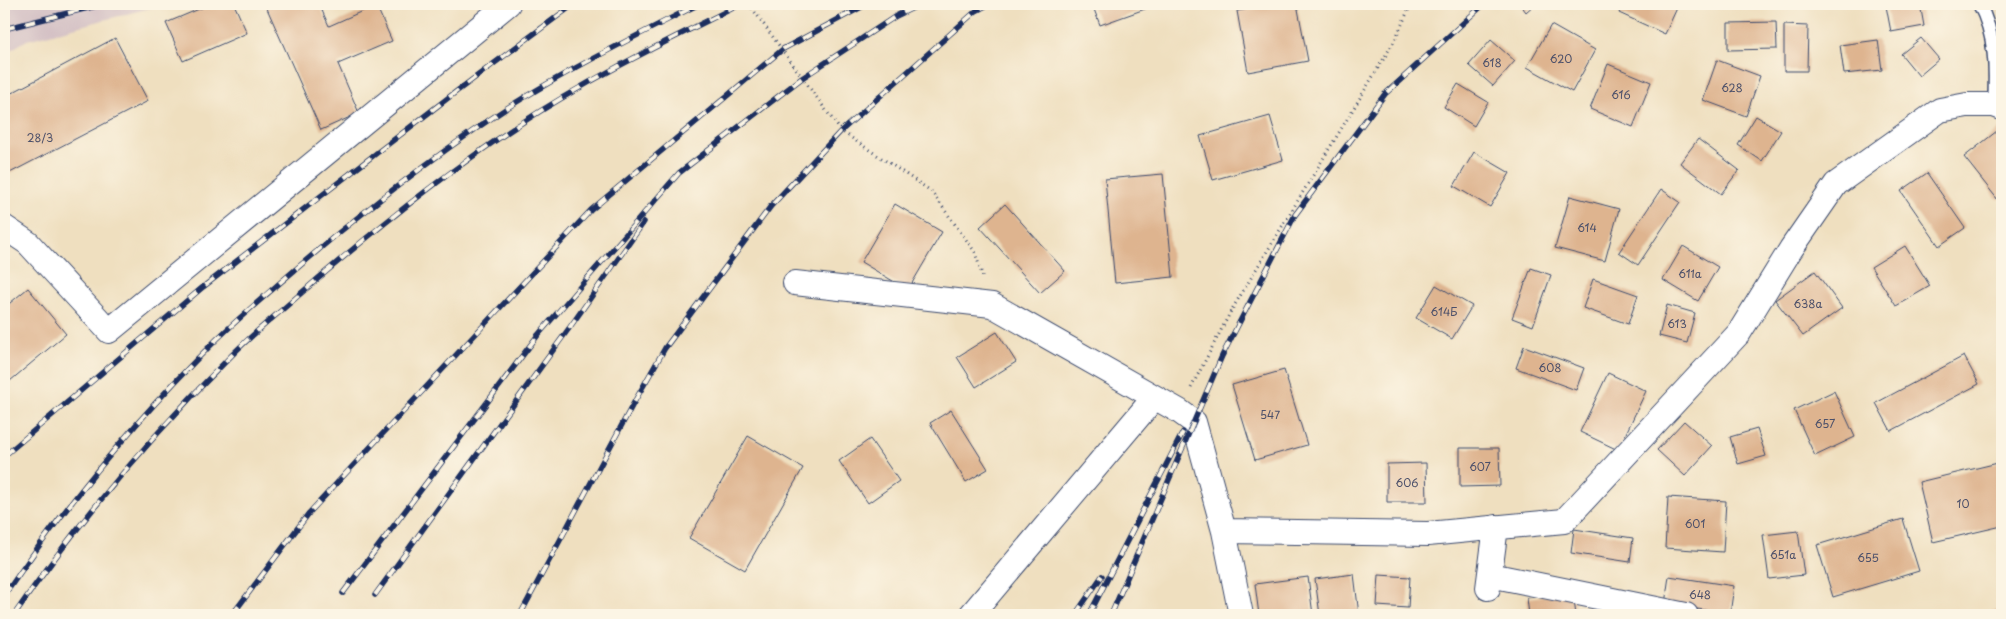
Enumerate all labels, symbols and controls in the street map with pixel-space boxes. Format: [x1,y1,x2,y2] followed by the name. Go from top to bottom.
[1550,50,1572,67] house number: 620
[1482,54,1502,71] house number: 618
[1721,79,1743,96] house number: 628
[1611,86,1631,103] house number: 616
[27,129,53,146] house number: 28/3
[1577,219,1597,236] house number: 614
[1678,265,1702,282] house number: 611а
[1794,295,1823,312] house number: 638а
[1431,303,1457,320] house number: 614Б
[1667,315,1687,332] house number: 613
[1539,359,1561,376] house number: 608
[1260,406,1280,423] house number: 547
[1815,415,1835,432] house number: 657
[1469,458,1491,475] house number: 607
[1396,474,1418,491] house number: 606
[1957,495,1969,512] house number: 10
[1685,515,1705,532] house number: 601
[1770,546,1796,563] house number: 651а
[1857,549,1879,566] house number: 655
[1689,586,1711,603] house number: 648

